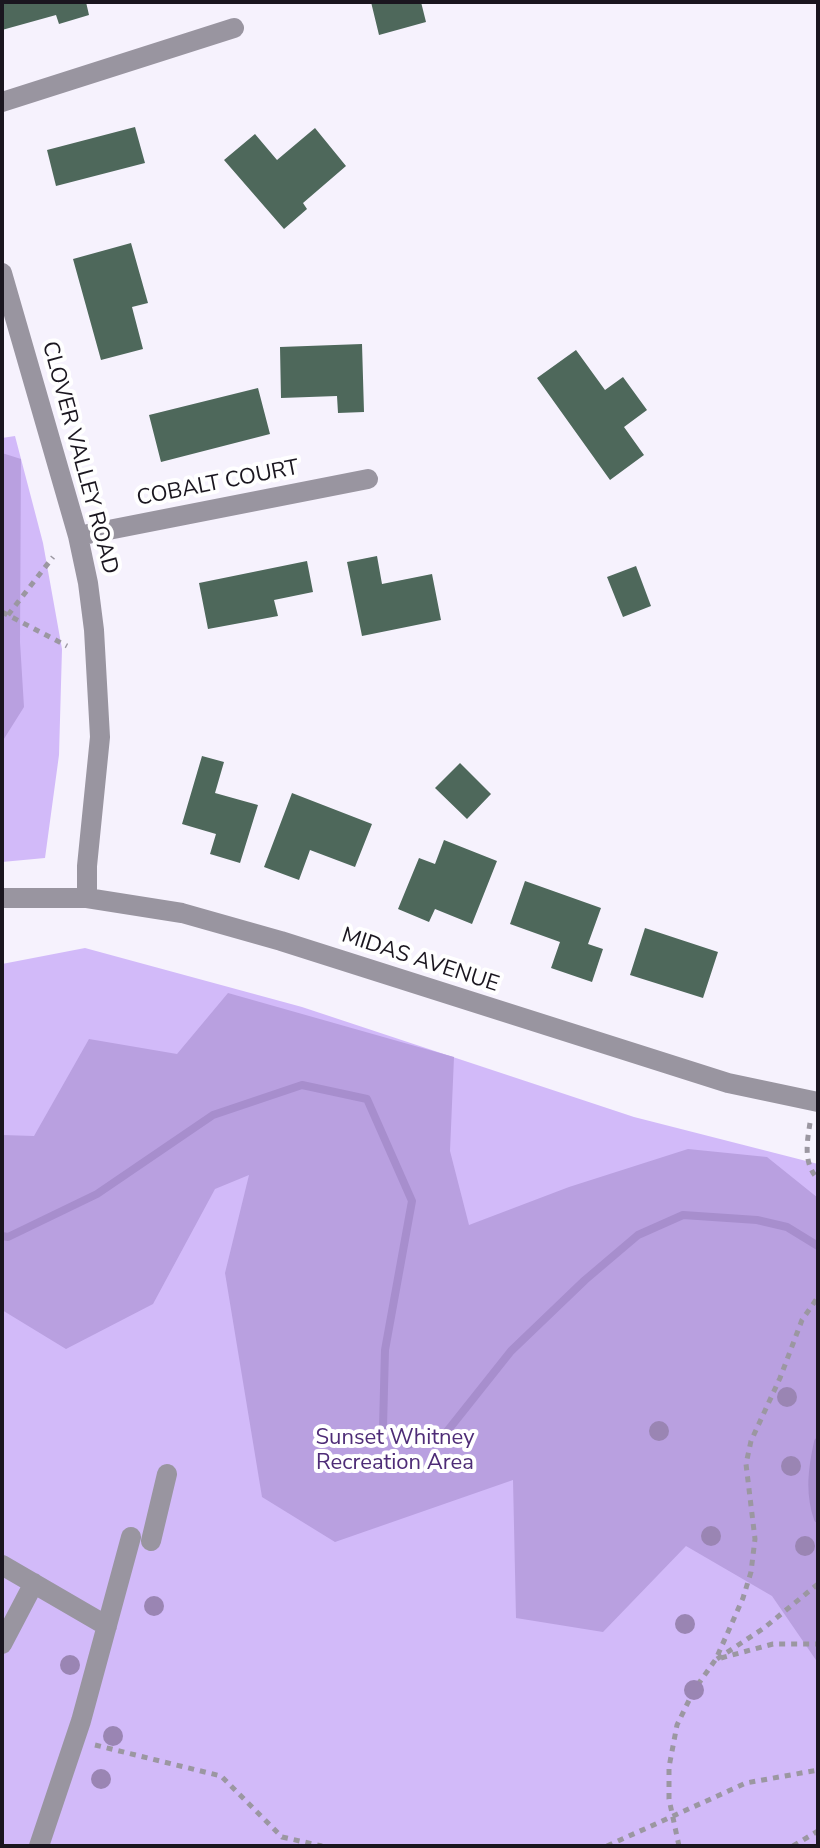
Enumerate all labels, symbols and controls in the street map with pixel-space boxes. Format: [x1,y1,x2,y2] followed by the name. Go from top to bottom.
[35,339,123,577] street label: CLOVER VALLEY ROAD
[135,455,301,513] street label: COBALT COURT
[338,923,502,999] street label: MIDAS AVENUE
[316,1426,474,1478] park label: Sunset Whitney Recreation Area

